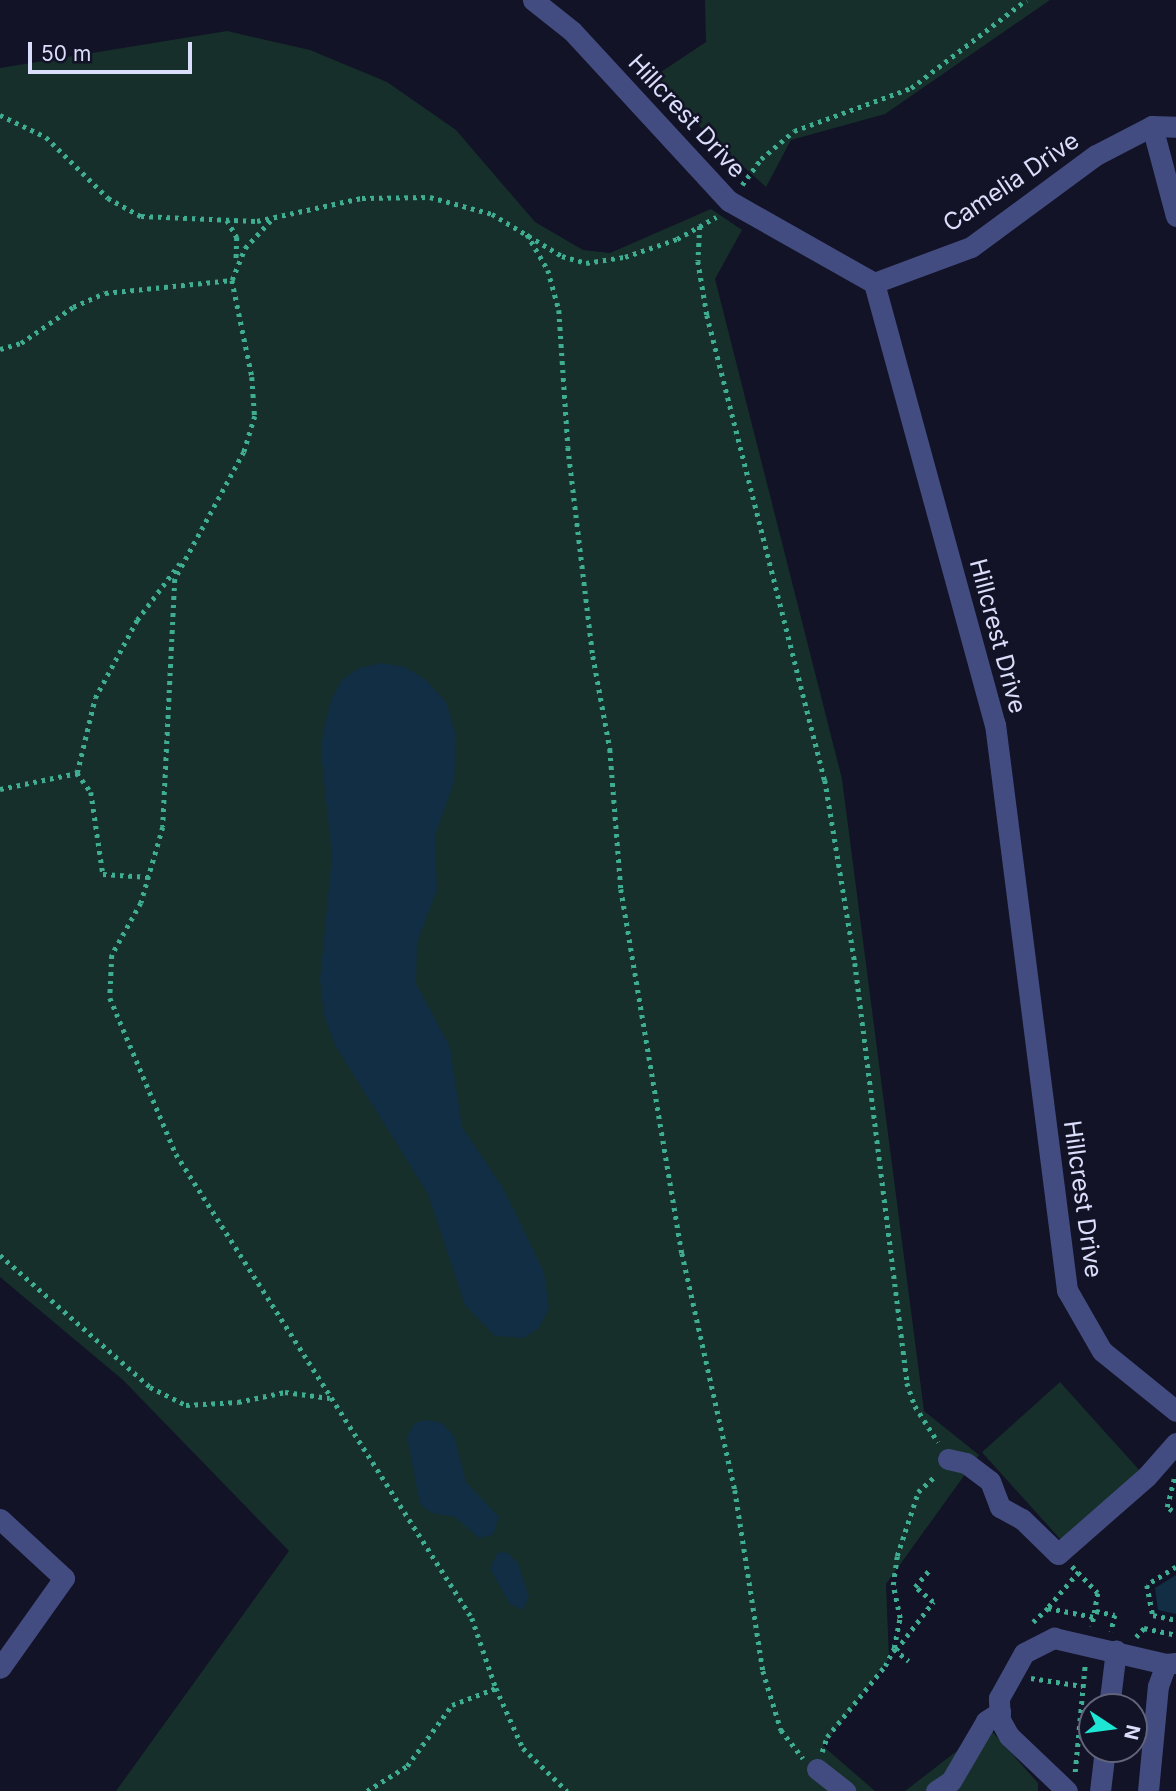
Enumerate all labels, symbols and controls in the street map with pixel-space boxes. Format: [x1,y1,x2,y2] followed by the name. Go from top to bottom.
[32,28,196,72] scale bar
[41,41,91,66] text: 50 m
[622,48,752,184] street label: Hillcrest Drive
[938,126,1084,238] street label: Camelia Drive
[964,556,1032,716] street label: Hillcrest Drive
[1058,1119,1108,1279] street label: Hillcrest Drive
[1078,1693,1148,1763] north arrow
[1119,1723,1145,1742] text: N

